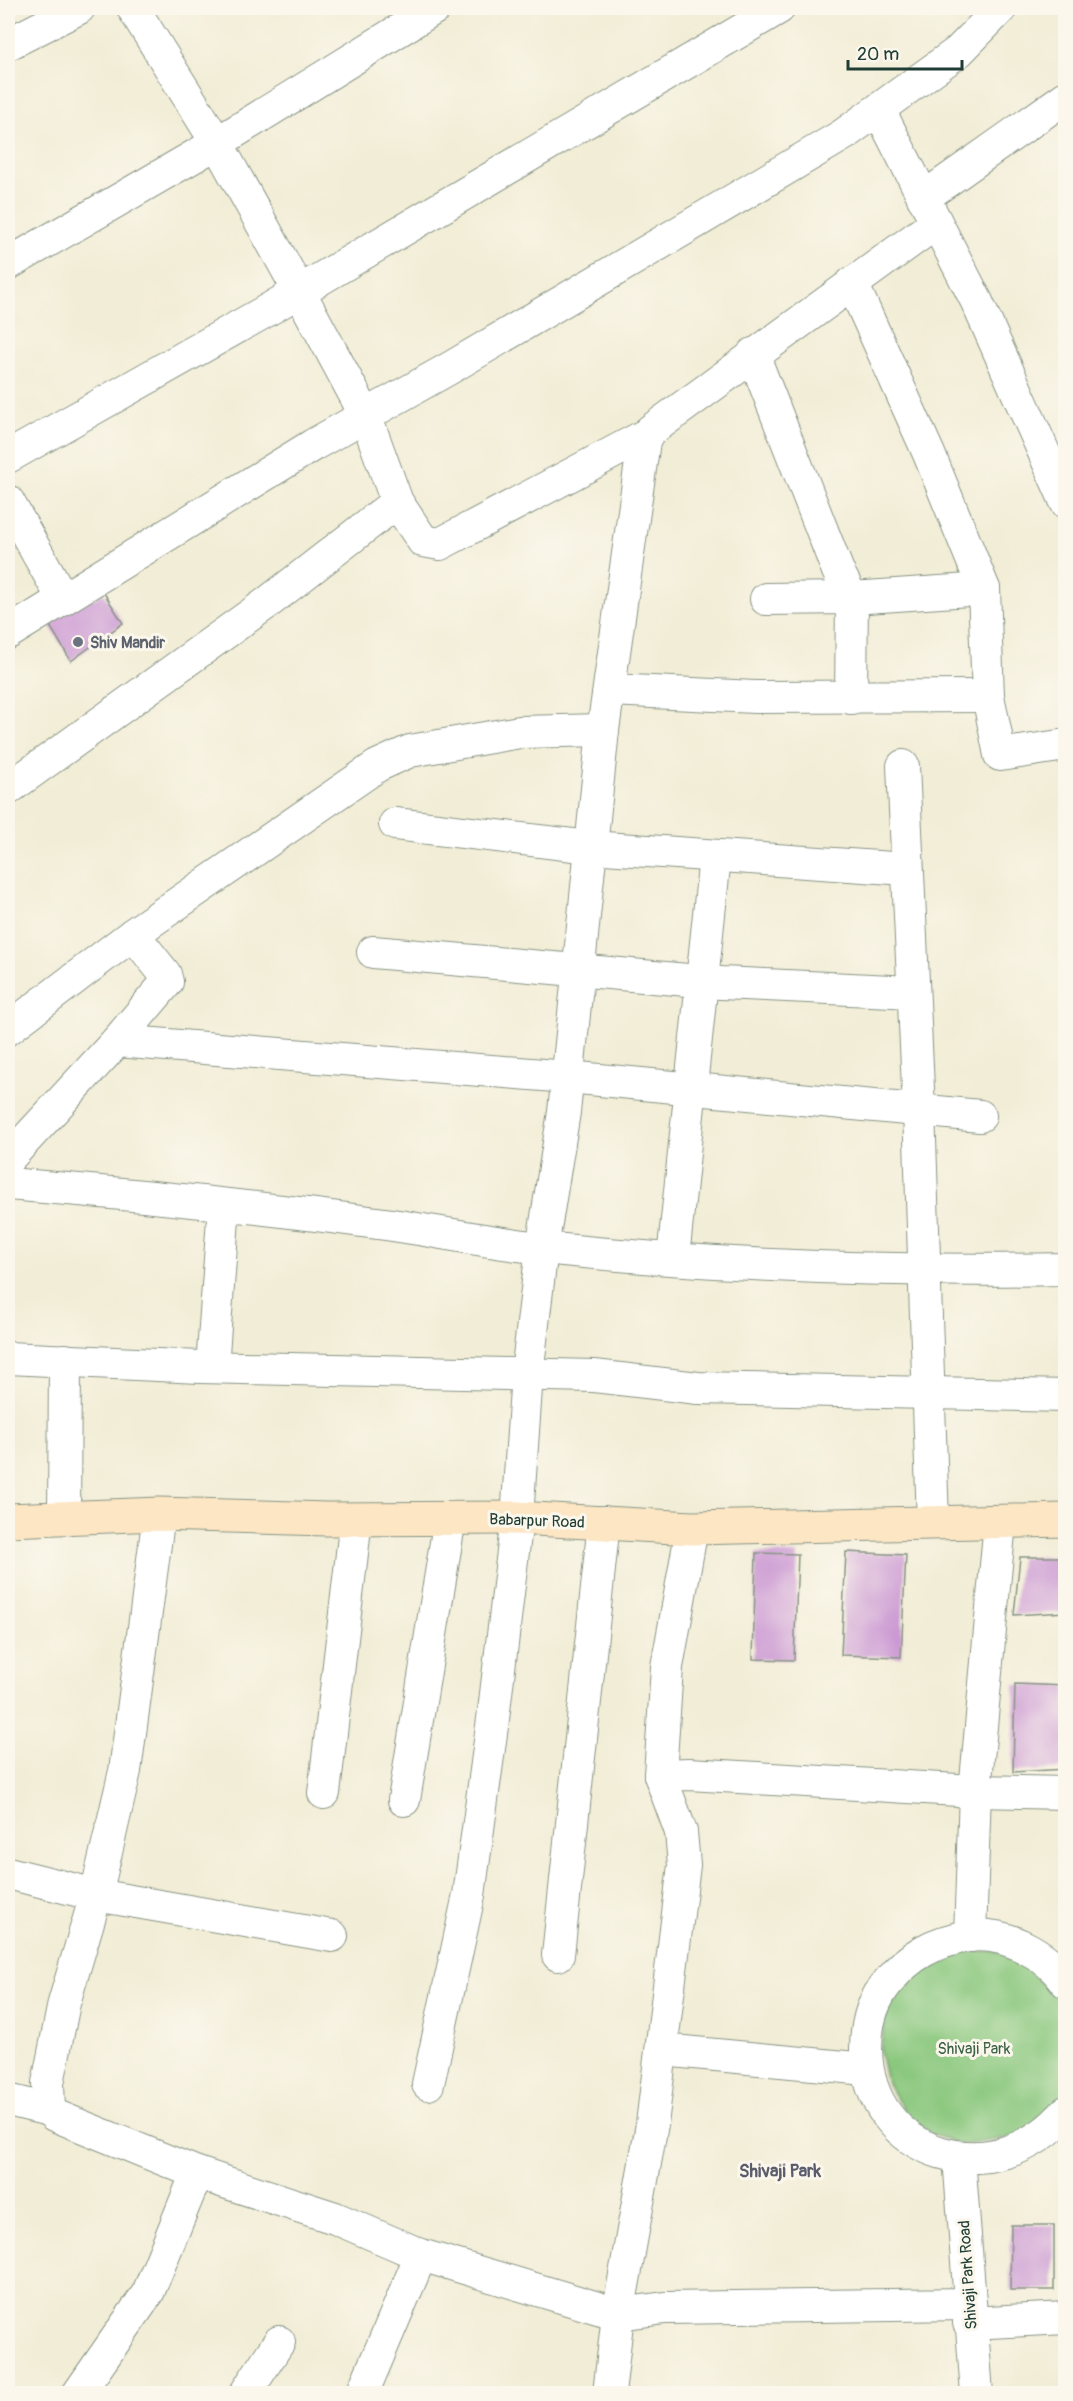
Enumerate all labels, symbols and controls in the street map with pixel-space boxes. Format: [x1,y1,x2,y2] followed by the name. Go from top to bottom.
[848,33,962,71] scale bar
[857,43,899,66] text: 20 m
[90,633,165,653] place label: Shiv Mandir
[71,635,85,649] marker: Shiv Mandir
[489,1509,585,1533] street label: Babarpur Road
[938,2039,1011,2059] park label: Shivaji Park
[739,2160,822,2183] district label: Shivaji Park
[954,2220,982,2330] street label: Shivaji Park Road

